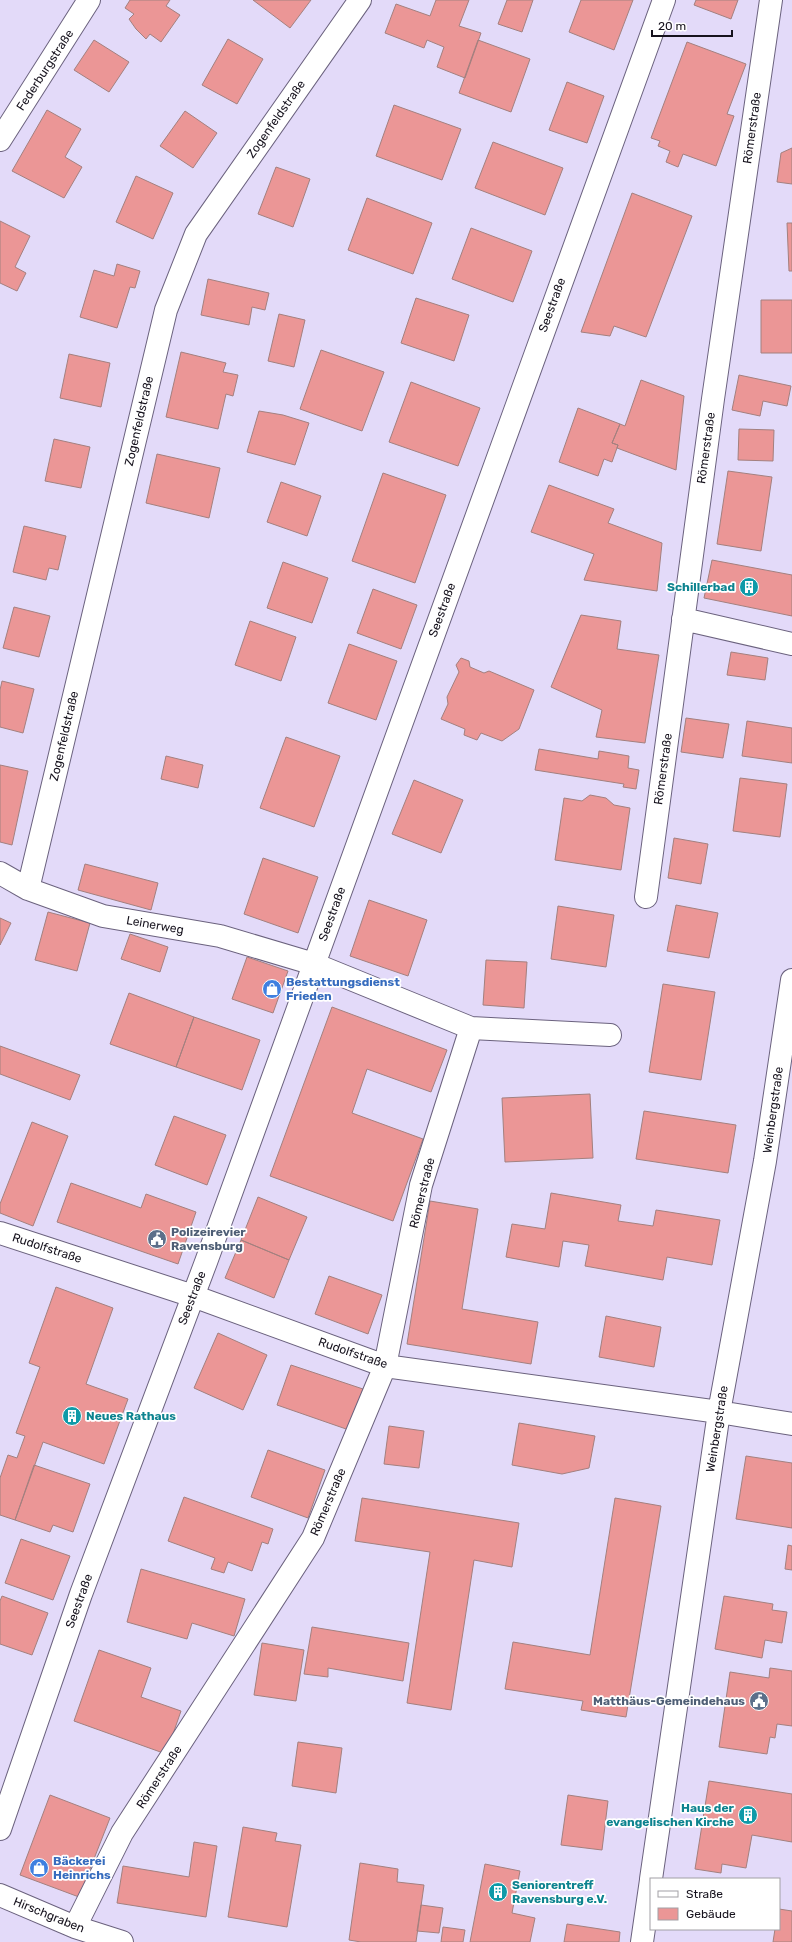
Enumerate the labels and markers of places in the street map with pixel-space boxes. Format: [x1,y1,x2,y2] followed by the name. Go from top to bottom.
[738,576,760,598] building icon: Schillerbad
[667,580,735,594] place label: Schillerbad
[286,975,400,1003] place label: Bestattungsdienst Frieden
[261,978,283,1000] shop icon: Bestattungsdienst Frieden
[171,1225,246,1253] place label: Polizeirevier Ravensburg
[146,1228,168,1250] public building icon: Polizeirevier Ravensburg
[61,1405,83,1427] building icon: Neues Rathaus
[86,1409,176,1423] place label: Neues Rathaus
[748,1690,770,1712] public building icon: Matthäus-Gemeindehaus
[593,1694,745,1708] place label: Matthäus-Gemeindehaus
[606,1801,735,1829] place label: Haus der evangelischen Kirche
[737,1804,759,1826] building icon: Haus der evangelischen Kirche
[53,1854,111,1882] place label: Bäckerei Heinrichs
[28,1857,50,1879] shop icon: Bäckerei Heinrichs
[512,1878,607,1906] place label: Seniorentreff Ravensburg e.V.
[487,1881,509,1903] building icon: Seniorentreff Ravensburg e.V.

